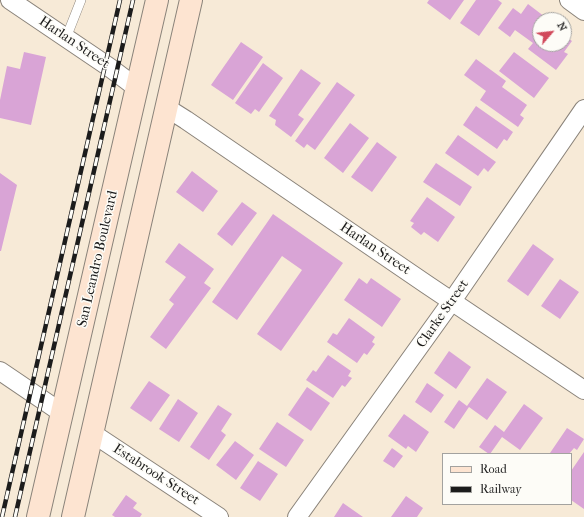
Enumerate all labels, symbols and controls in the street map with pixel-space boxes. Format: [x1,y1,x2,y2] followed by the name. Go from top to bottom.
[532,12,572,52] north arrow
[35,13,113,73] street label: Harlan Street
[554,20,570,33] text: N
[74,189,122,329] street label: San Leandro Boulevard
[336,219,414,279] street label: Harlan Street
[413,277,473,351] street label: Clarke Street
[110,441,202,509] street label: Estabrook Street
[442,453,572,505] legend
[480,462,507,476] text: Road
[480,482,522,496] text: Railway

